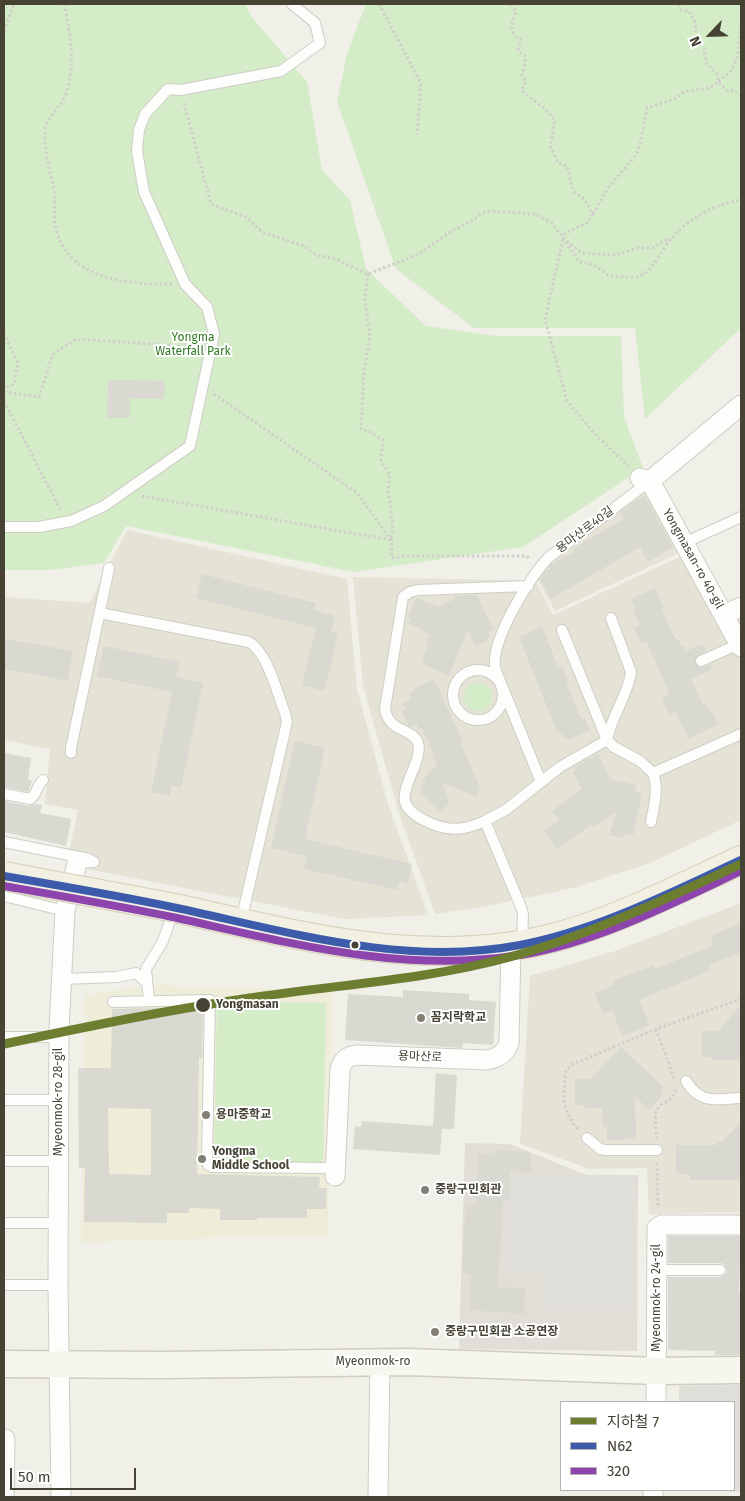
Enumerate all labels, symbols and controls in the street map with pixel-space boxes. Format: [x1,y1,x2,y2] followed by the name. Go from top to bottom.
[685,10,735,60] north arrow
[686,34,705,49] text: N
[155,331,231,359] park label: Yongma Waterfall Park
[553,504,617,556] street label: 용마산로40길
[659,506,727,612] street label: Yongmasan-ro 40-gil
[350,940,360,950] unlabelled marker
[194,996,212,1014] marker: Yongmasan
[216,998,279,1012] place label: Yongmasan
[431,1011,486,1025] place label: 꼼지락학교
[415,1012,427,1024] marker: 꼼지락학교
[52,1048,66,1156] street label: Myeonmok-ro 28-gil
[398,1049,442,1065] street label: 용마산로
[216,1108,271,1122] place label: 용마중학교
[200,1109,212,1121] marker: 용마중학교
[212,1145,289,1173] place label: Yongma Middle School
[196,1153,208,1165] marker: Yongma Middle School
[435,1183,501,1197] place label: 중랑구민회관
[419,1184,431,1196] marker: 중랑구민회관
[650,1244,664,1352] street label: Myeonmok-ro 24-gil
[445,1325,558,1339] place label: 중랑구민회관 소공연장
[429,1326,441,1338] marker: 중랑구민회관 소공연장
[336,1355,410,1369] street label: Myeonmok-ro
[560,1401,735,1491] legend
[607,1413,659,1431] text: 지하철 7
[607,1437,633,1455] text: N62
[12,1458,139,1490] scale bar
[607,1462,630,1480] text: 320
[18,1468,51,1486] text: 50 m

